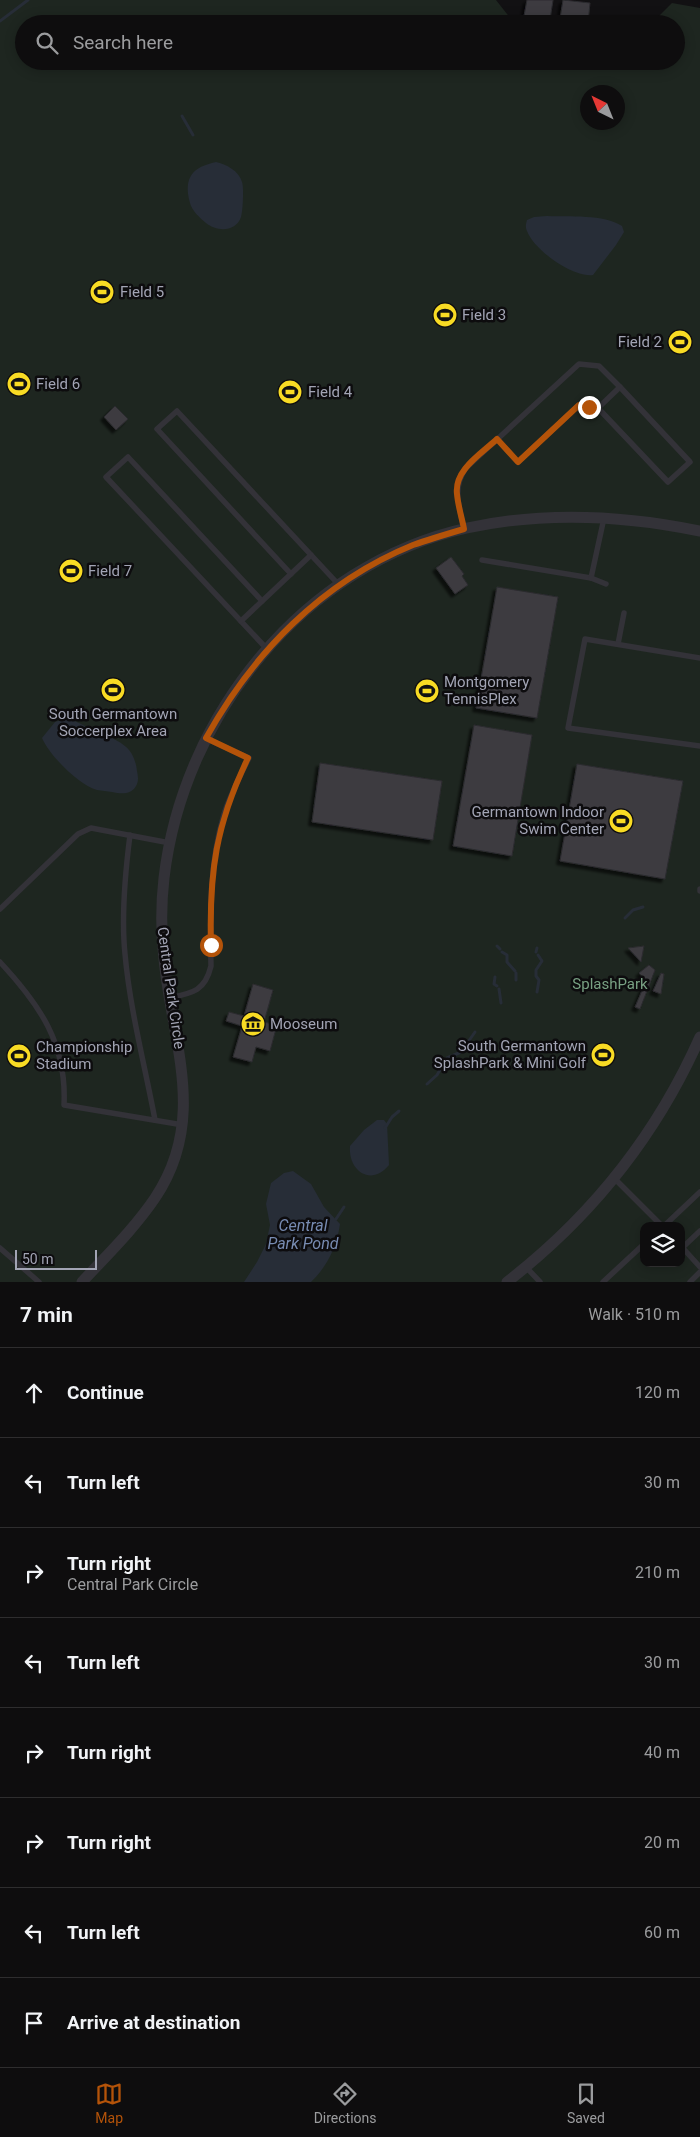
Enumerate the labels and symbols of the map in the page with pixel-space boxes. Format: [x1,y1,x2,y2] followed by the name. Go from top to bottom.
[580,85,625,130] north arrow
[89,279,115,305] sports icon: Field 5
[120,283,164,301] place label: Field 5
[432,302,458,328] sports icon: Field 3
[462,306,506,324] place label: Field 3
[667,329,693,355] sports icon: Field 2
[618,333,662,351] place label: Field 2
[6,371,32,397] sports icon: Field 6
[36,375,80,393] place label: Field 6
[277,379,303,405] sports icon: Field 4
[308,383,353,401] place label: Field 4
[578,396,601,419] route end
[58,558,84,584] sports icon: Field 7
[88,562,132,580] place label: Field 7
[444,673,529,708] place label: Montgomery TennisPlex
[100,677,126,703] sports icon: South Germantown Soccerplex Area
[414,678,440,704] sports icon: Montgomery TennisPlex
[49,705,177,740] place label: South Germantown Soccerplex Area
[472,803,604,838] place label: Germantown Indoor Swim Center
[608,808,634,834] sports icon: Germantown Indoor Swim Center
[154,926,188,1050] street label: Central Park Circle
[200,934,223,957] route start
[572,975,648,993] park label: SplashPark
[240,1011,266,1037] museum icon: Mooseum
[270,1015,337,1033] place label: Mooseum
[434,1037,587,1072] place label: South Germantown SplashPark & Mini Golf
[36,1038,132,1073] place label: Championship Stadium
[590,1042,616,1068] sports icon: South Germantown SplashPark & Mini Golf
[6,1043,32,1069] sports icon: Championship Stadium
[267,1216,339,1253] water label: Central Park Pond
[15,1247,98,1270] scale bar

